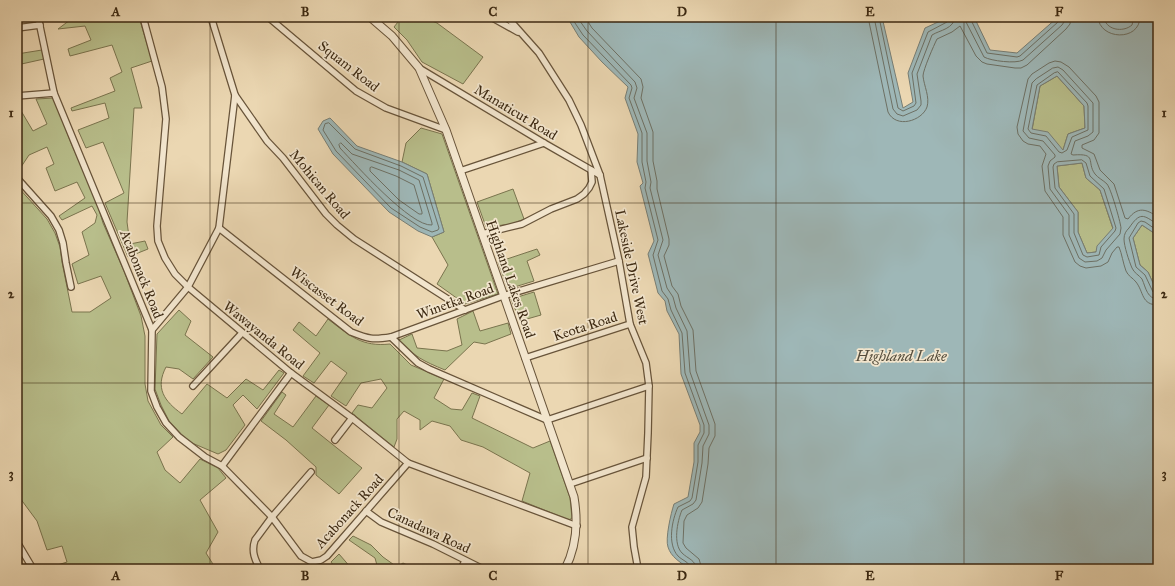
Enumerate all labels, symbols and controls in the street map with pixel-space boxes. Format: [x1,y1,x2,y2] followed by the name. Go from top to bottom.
[111,4,121,20] text: A
[301,4,310,20] text: B
[489,4,498,20] text: C
[677,4,687,20] text: D
[865,4,875,20] text: E
[1055,4,1064,20] text: F
[314,37,383,96] street label: Squam Road
[471,81,560,144] street label: Manaticut Road
[8,105,14,121] text: 1
[1161,105,1167,121] text: 1
[286,146,354,222] street label: Mohican Road
[611,208,652,326] street label: Lakeside Drive West
[482,218,539,341] street label: Highland Lakes Road
[116,227,167,321] street label: Acabonack Road
[286,263,367,330] street label: Wiscasset Road
[414,280,496,323] street label: Winetka Road
[8,286,15,302] text: 2
[1161,286,1168,302] text: 2
[220,298,308,373] street label: Wawayanda Road
[551,308,619,345] street label: Keota Road
[854,347,947,365] water label: Highland Lake
[8,466,14,482] text: 3
[1161,466,1167,482] text: 3
[311,471,387,553] street label: Acabonack Road
[385,504,473,557] street label: Canadawa Road
[111,568,121,584] text: A
[301,568,310,584] text: B
[489,568,498,584] text: C
[677,568,687,584] text: D
[865,568,875,584] text: E
[1055,568,1064,584] text: F

